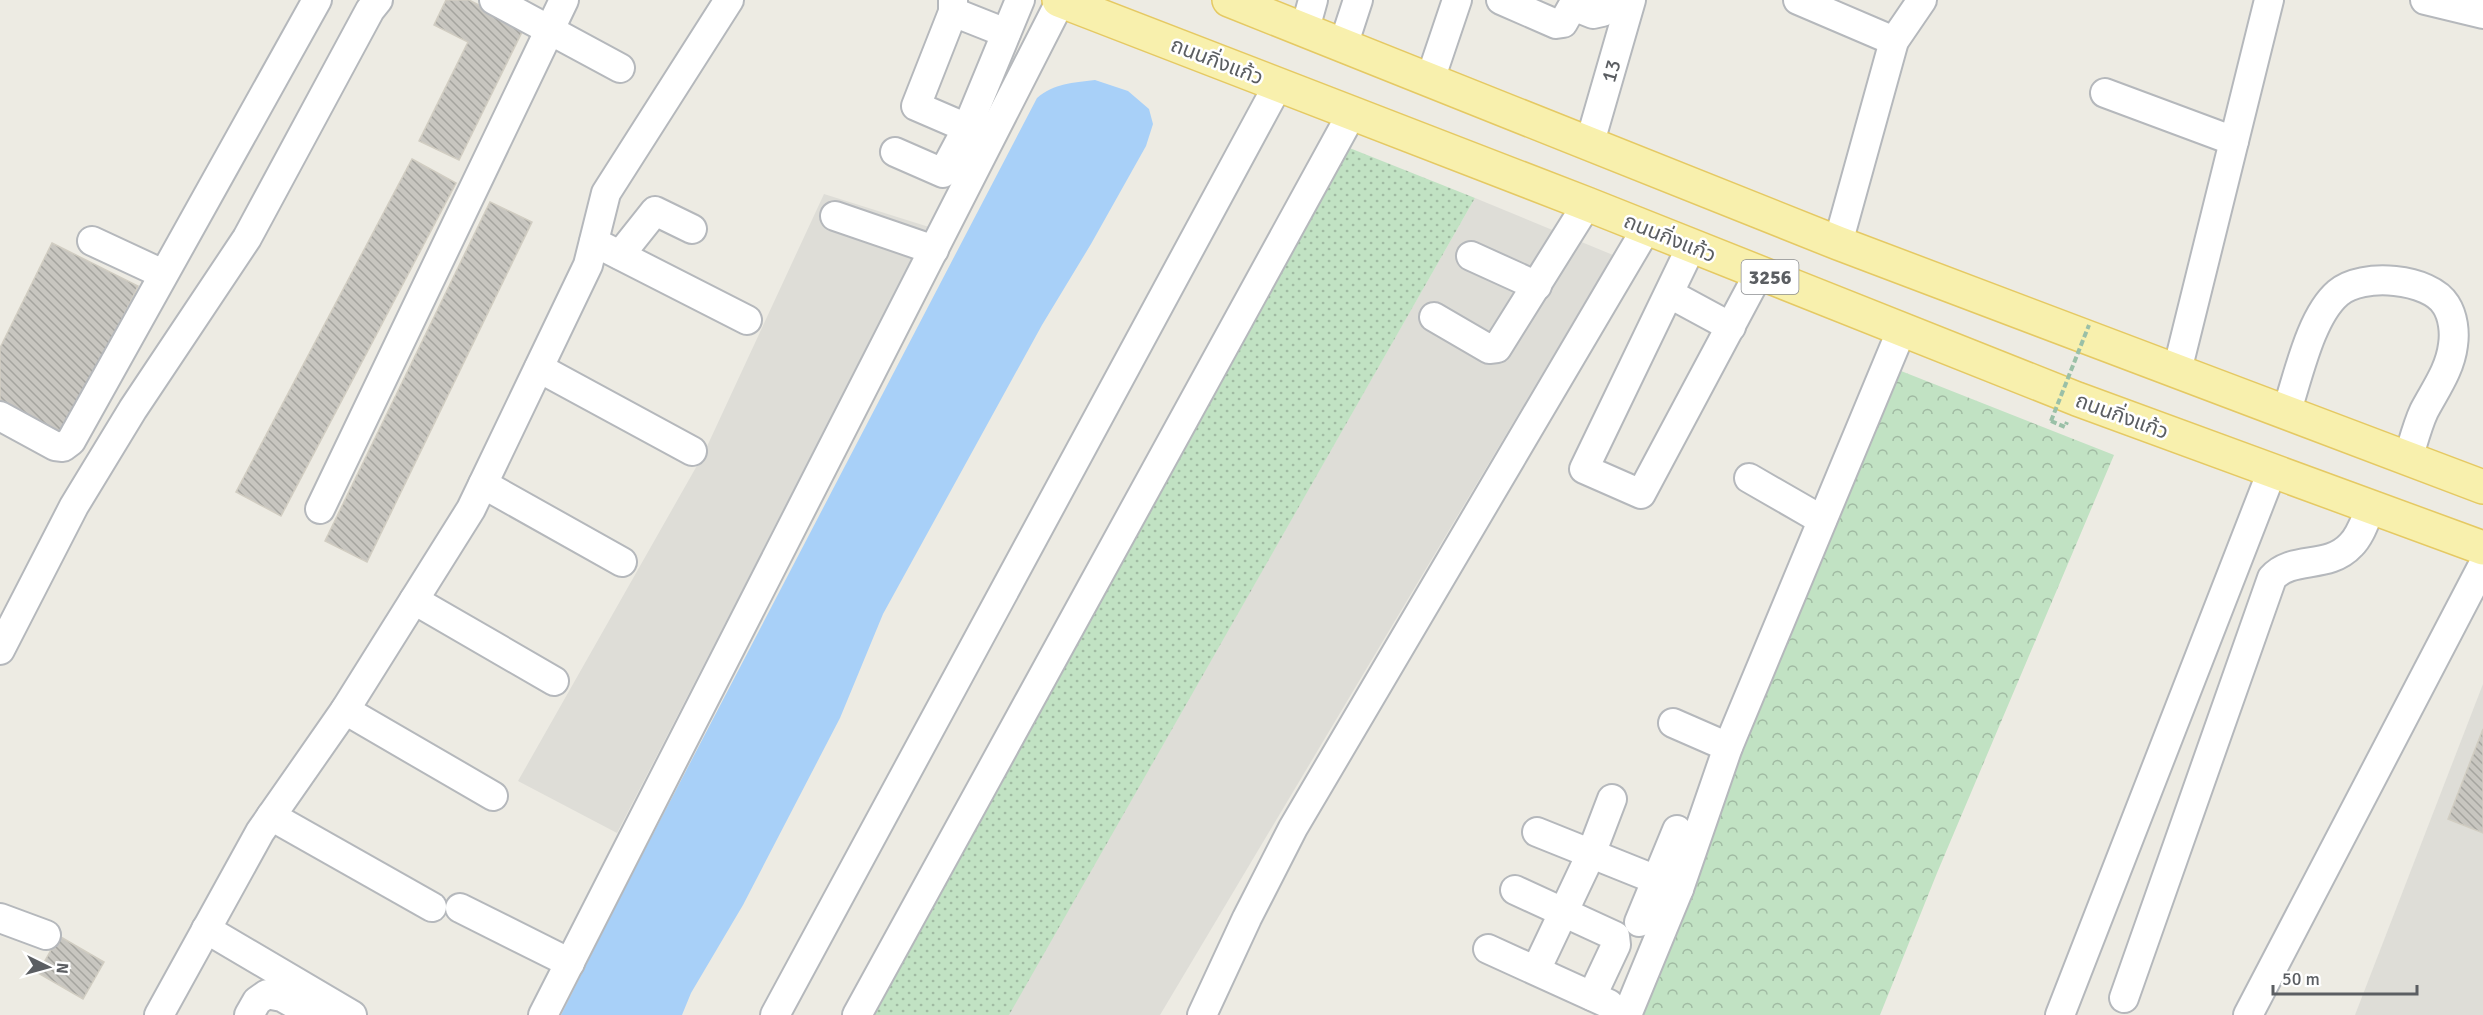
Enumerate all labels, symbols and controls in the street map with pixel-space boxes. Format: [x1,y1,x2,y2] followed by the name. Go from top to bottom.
[1167,31,1267,91] street label: ถนนกิ่งแก้ว
[1595,57,1627,85] street label: 13
[1620,207,1720,268] street label: ถนนกิ่งแก้ว
[1742,260,1798,294] road number: 3256
[2072,386,2172,445] street label: ถนนกิ่งแก้ว
[18,937,78,997] north arrow
[2273,958,2417,996] scale bar
[51,962,72,975] text: N
[2282,968,2320,990] text: 50 m

